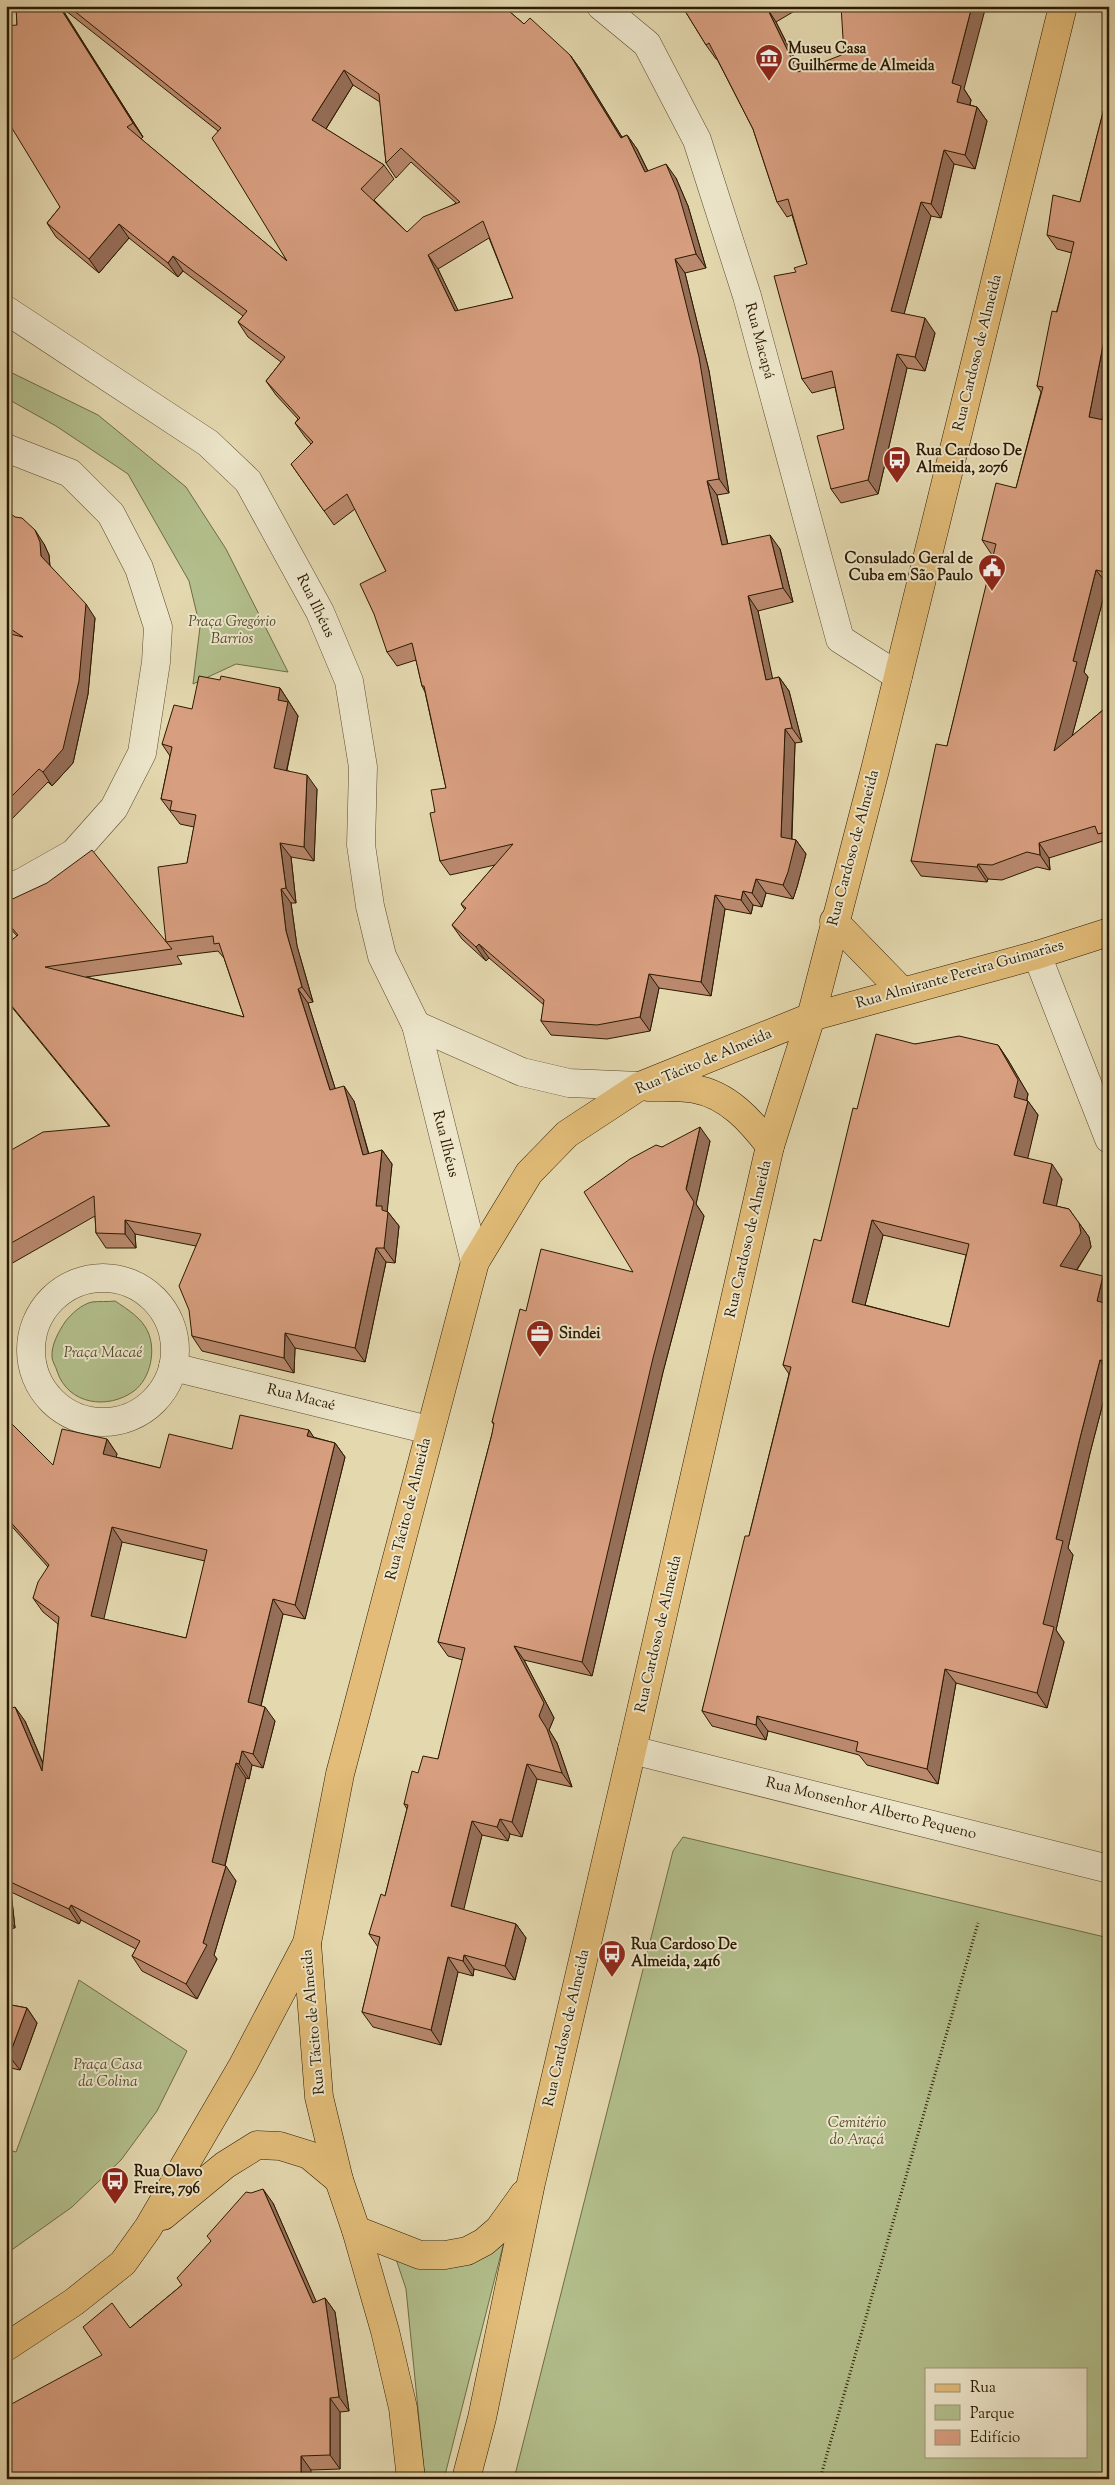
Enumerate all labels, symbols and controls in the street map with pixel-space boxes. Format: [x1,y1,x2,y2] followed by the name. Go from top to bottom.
[788,39,935,77] place label: Museu Casa Guilherme de Almeida
[754,43,784,82] museum icon: Museu Casa Guilherme de Almeida
[948,272,1008,434] street label: Rua Cardoso de Almeida
[739,300,779,382] street label: Rua Macapá
[916,441,1022,479] place label: Rua Cardoso De Almeida, 2076
[882,445,912,484] bus stop icon: Rua Cardoso De Almeida, 2076
[845,549,973,587] place label: Consulado Geral de Cuba em São Paulo
[977,553,1007,592] public building icon: Consulado Geral de Cuba em São Paulo
[291,571,339,641] street label: Rua Ilhéus
[188,612,276,650] park label: Praça Gregório Barrios
[823,768,885,928] street label: Rua Cardoso de Almeida
[854,935,1067,1015] street label: Rua Almirante Pereira Guimarães
[633,1024,775,1100] street label: Rua Tácito de Almeida
[427,1108,463,1180] street label: Rua Ilhéus
[721,1158,777,1320] street label: Rua Cardoso de Almeida
[525,1319,555,1358] office icon: Sindei
[559,1324,601,1345] place label: Sindei
[64,1343,142,1364] park label: Praça Macaé
[264,1379,338,1417] street label: Rua Macaé
[381,1435,437,1582] street label: Rua Tácito de Almeida
[631,1553,687,1715] street label: Rua Cardoso de Almeida
[763,1773,979,1845] street label: Rua Monsenhor Alberto Pequeno
[631,1935,737,1973] place label: Rua Cardoso De Almeida, 2416
[597,1939,627,1978] bus stop icon: Rua Cardoso De Almeida, 2416
[539,1947,595,2109] street label: Rua Cardoso de Almeida
[297,1948,331,2096] street label: Rua Tácito de Almeida
[74,2055,143,2093] park label: Praça Casa da Colina
[828,2113,887,2151] park label: Cemitério do Araçá
[134,2162,202,2200] place label: Rua Olavo Freire, 796
[100,2166,130,2205] bus stop icon: Rua Olavo Freire, 796
[925,2368,1088,2458] legend
[970,2378,996,2399] text: Rua
[970,2404,1014,2425] text: Parque
[970,2428,1020,2449] text: Edifício

